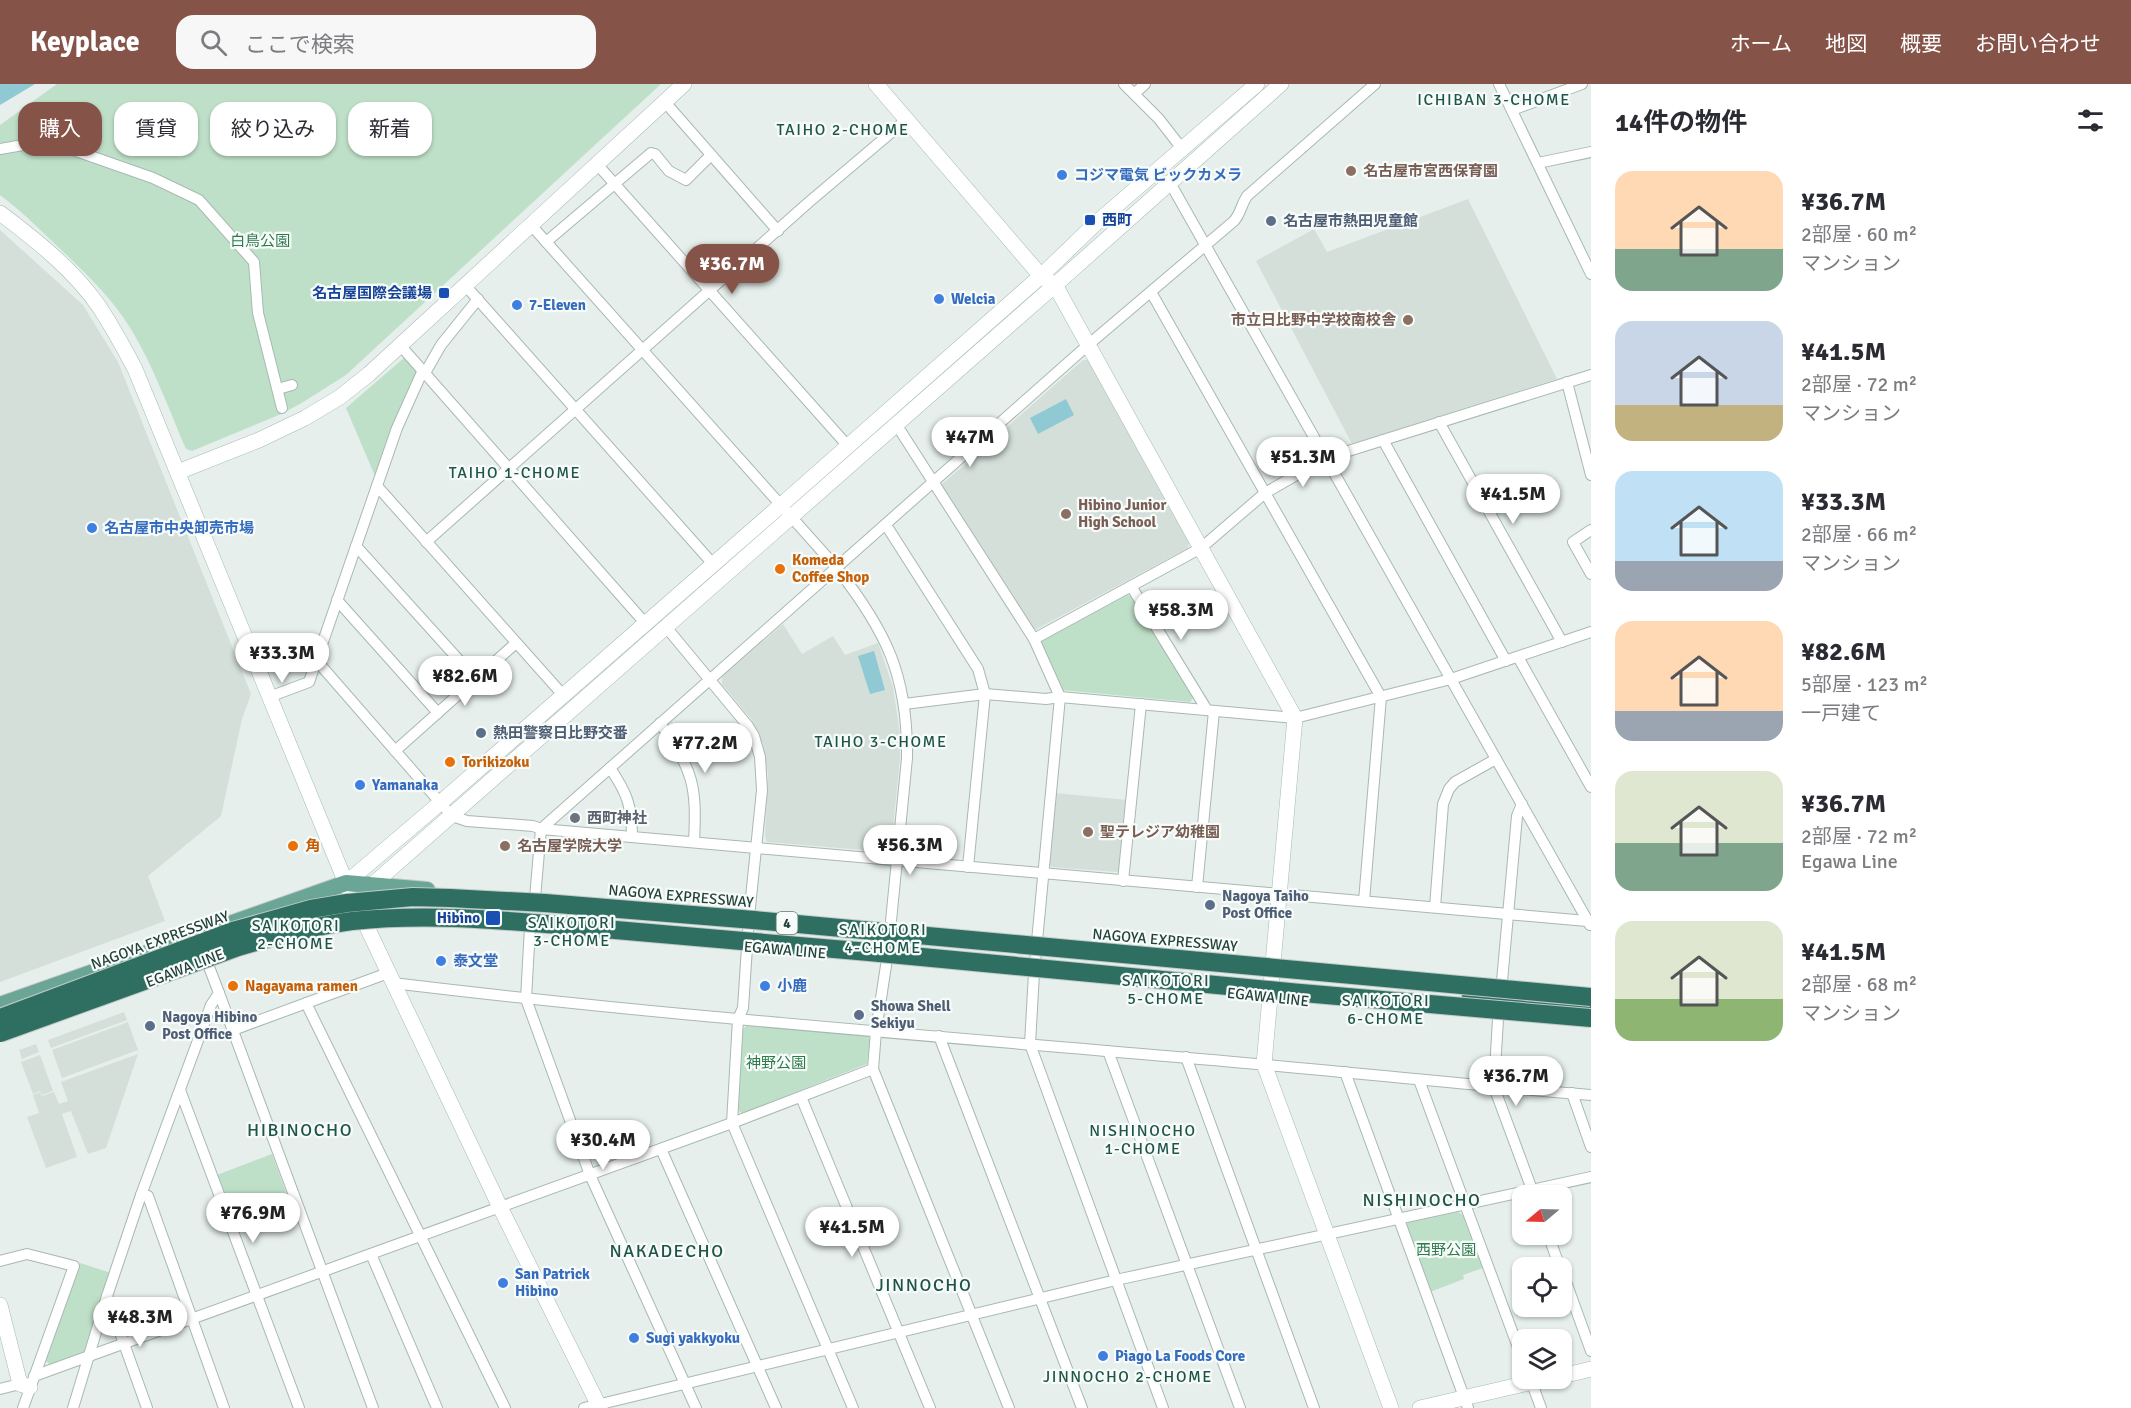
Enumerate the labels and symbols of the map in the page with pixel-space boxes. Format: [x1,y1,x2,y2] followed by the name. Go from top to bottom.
[1417,90,1571,110] district label: ICHIBAN 3-CHOME
[777,120,909,140] district label: TAIHO 2-CHOME
[1363,162,1498,180] place label: 名古屋市宮西保育園
[1344,164,1358,178] marker: 名古屋市宮西保育園
[1074,166,1242,184] place label: コジマ電気 ビックカメラ
[1055,168,1069,182] marker: コジマ電気 ビックカメラ
[1102,211,1132,229] place label: 西町
[1283,212,1418,230] place label: 名古屋市熱田児童館
[1083,213,1097,227] marker: 西町
[1264,214,1278,228] marker: 名古屋市熱田児童館
[230,232,290,250] park label: 白鳥公園
[683,244,781,295] pin: ¥36.7M
[312,284,432,302] place label: 名古屋国際会議場
[437,286,451,300] marker: 名古屋国際会議場
[951,290,996,308] place label: Welcia
[932,292,946,306] marker: Welcia
[529,296,586,314] place label: 7-Eleven
[510,298,524,312] marker: 7-Eleven
[1231,311,1397,329] place label: 市立日比野中学校南校舎
[1401,313,1415,327] marker: 市立日比野中学校南校舎
[934,417,1006,468] pin: ¥47M
[1254,437,1352,488] pin: ¥51.3M
[449,463,581,483] district label: TAIHO 1-CHOME
[1464,474,1562,525] pin: ¥41.5M
[1078,496,1166,531] place label: Hibino Junior High School
[1059,507,1073,521] marker: Hibino Junior High School
[104,519,254,537] place label: 名古屋市中央卸売市場
[85,521,99,535] marker: 名古屋市中央卸売市場
[792,551,869,586] place label: Komeda Coffee Shop
[773,562,787,576] marker: Komeda Coffee Shop
[1132,590,1230,641] pin: ¥58.3M
[233,633,331,684] pin: ¥33.3M
[416,656,514,707] pin: ¥82.6M
[656,723,754,774] pin: ¥77.2M
[493,724,628,742] place label: 熱田警察日比野交番
[474,726,488,740] marker: 熱田警察日比野交番
[815,732,947,752] district label: TAIHO 3-CHOME
[462,753,529,771] place label: Torikizoku
[443,755,457,769] marker: Torikizoku
[371,776,439,794] place label: Yamanaka
[353,778,367,792] marker: Yamanaka
[587,809,647,827] place label: 西町神社
[568,811,582,825] marker: 西町神社
[1100,823,1220,841] place label: 聖テレジア幼稚園
[861,825,959,876] pin: ¥56.3M
[1081,825,1095,839] marker: 聖テレジア幼稚園
[305,837,320,855] place label: 角
[517,837,622,855] place label: 名古屋学院大学
[286,839,300,853] marker: 角
[498,839,512,853] marker: 名古屋学院大学
[608,881,755,911] street label: NAGOYA EXPRESSWAY
[1222,887,1309,922] place label: Nagoya Taiho Post Office
[1203,898,1217,912] marker: Nagoya Taiho Post Office
[89,906,232,973] street label: NAGOYA EXPRESSWAY
[437,909,480,927] place label: Hibino
[484,909,502,927] marker: Hibino
[776,912,798,934] road number: 4
[528,913,616,951] district label: SAIKOTORI 3-CHOME
[252,916,340,954] district label: SAIKOTORI 2-CHOME
[839,920,927,958] district label: SAIKOTORI 4-CHOME
[1092,925,1239,955] street label: NAGOYA EXPRESSWAY
[743,937,827,963] street label: EGAWA LINE
[143,945,227,991] street label: EGAWA LINE
[453,952,498,970] place label: 泰文堂
[434,954,448,968] marker: 泰文堂
[1122,971,1210,1009] district label: SAIKOTORI 5-CHOME
[245,977,358,995] place label: Nagayama ramen
[777,977,807,995] place label: 小鹿
[226,979,240,993] marker: Nagayama ramen
[758,979,772,993] marker: 小鹿
[1226,984,1310,1010] street label: EGAWA LINE
[1342,991,1430,1029] district label: SAIKOTORI 6-CHOME
[871,997,951,1032] place label: Showa Shell Sekiyu
[162,1008,258,1043] place label: Nagoya Hibino Post Office
[852,1008,866,1022] marker: Showa Shell Sekiyu
[143,1019,157,1033] marker: Nagoya Hibino Post Office
[746,1054,806,1072] park label: 神野公園
[1467,1056,1565,1107] pin: ¥36.7M
[247,1119,353,1141] district label: HIBINOCHO
[554,1120,652,1171] pin: ¥30.4M
[1089,1121,1197,1159] district label: NISHINOCHO 1-CHOME
[1512,1185,1572,1245] north arrow
[1363,1189,1481,1211] district label: NISHINOCHO
[204,1193,302,1244] pin: ¥76.9M
[803,1207,901,1258] pin: ¥41.5M
[609,1240,725,1262] district label: NAKADECHO
[1416,1241,1476,1259] park label: 西野公園
[515,1265,590,1300] place label: San Patrick Hibino
[876,1274,972,1296] district label: JINNOCHO
[496,1276,510,1290] marker: San Patrick Hibino
[91,1297,189,1348] pin: ¥48.3M
[646,1329,740,1347] place label: Sugi yakkyoku
[627,1331,641,1345] marker: Sugi yakkyoku
[1115,1347,1245,1365] place label: Piago La Foods Core
[1096,1349,1110,1363] marker: Piago La Foods Core
[1043,1367,1213,1387] district label: JINNOCHO 2-CHOME

